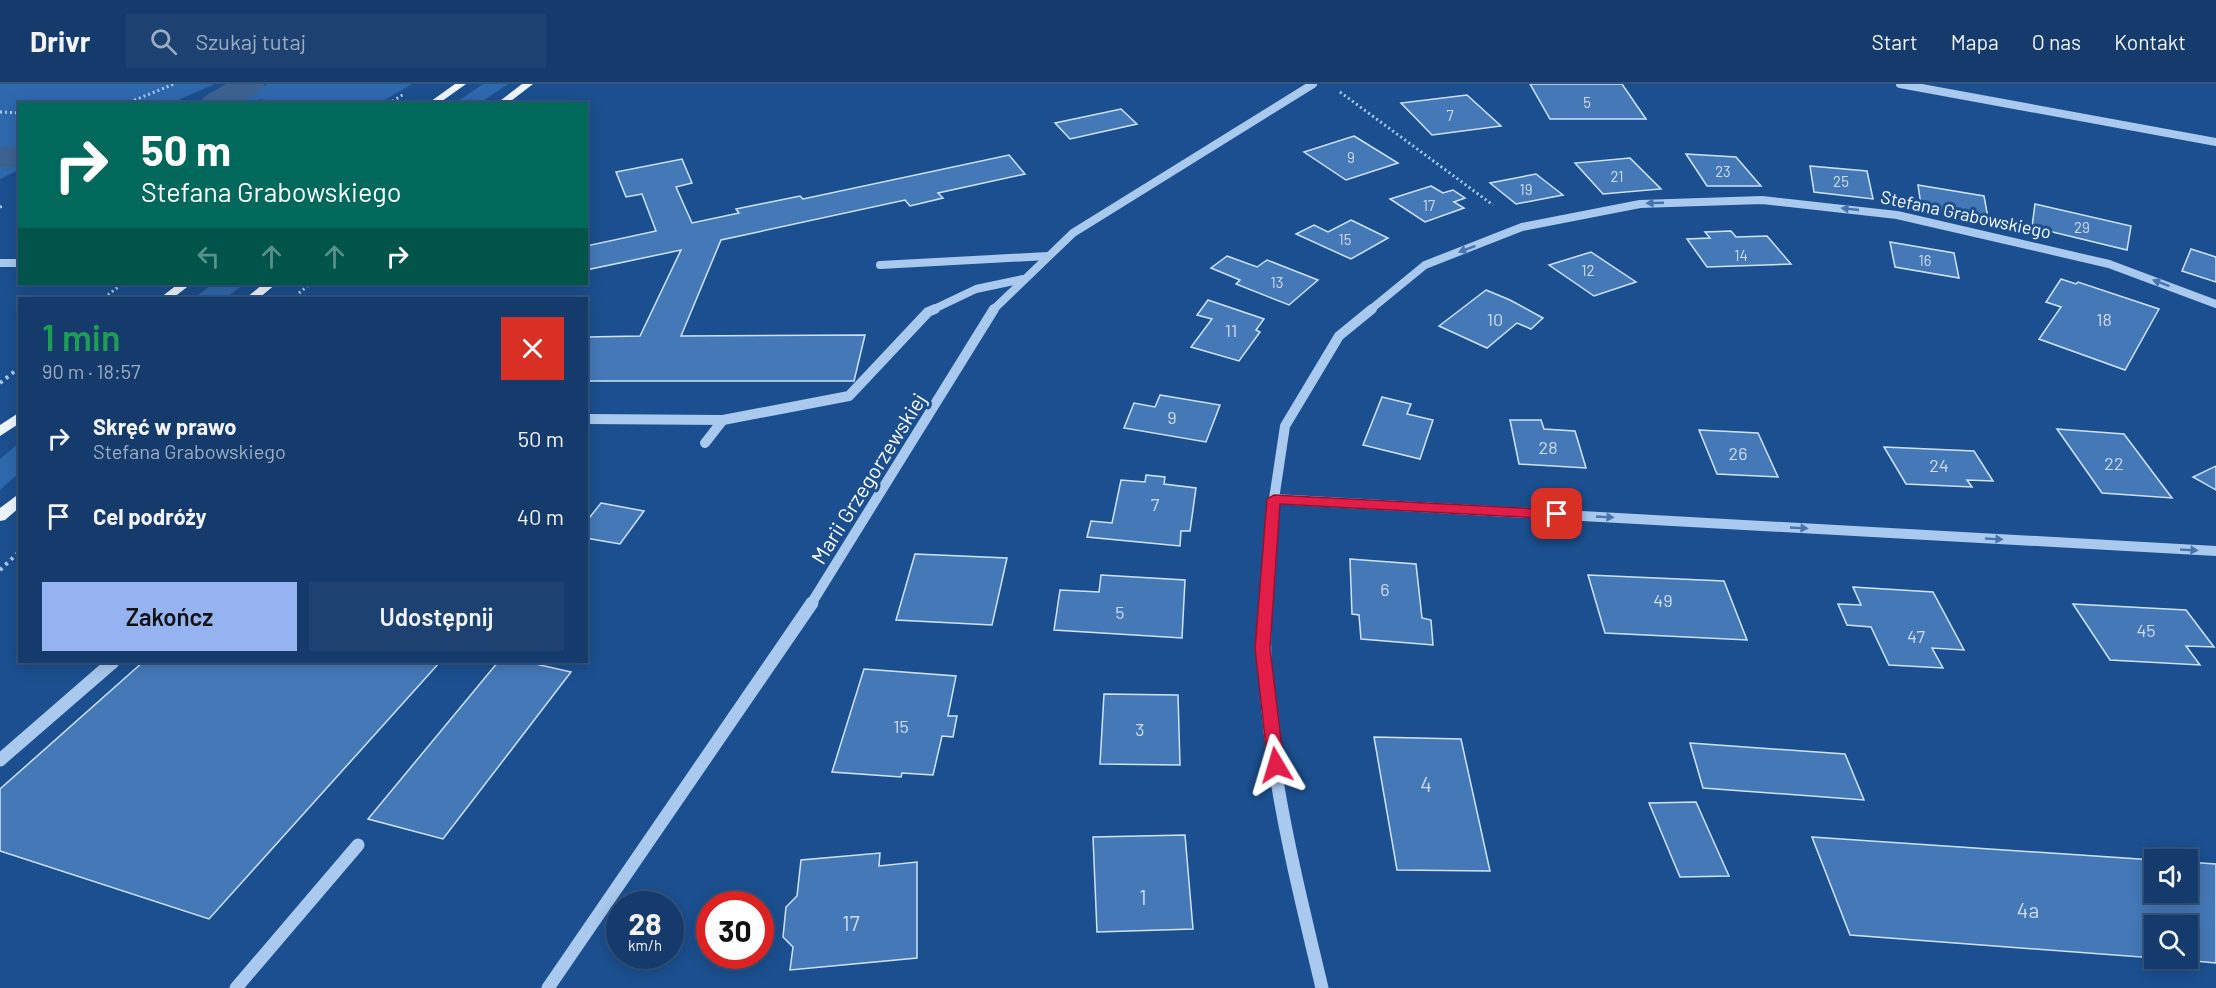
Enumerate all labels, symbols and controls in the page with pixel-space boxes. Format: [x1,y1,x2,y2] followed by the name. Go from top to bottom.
[126,14,546,68] search box
[30,24,90,58] text: Drivr
[147,25,180,58] icon: search
[195,28,306,54] text: Szukaj tutaj
[1871,29,1918,54] text: Start
[1951,29,1999,54] text: Mapa
[2032,29,2081,54] text: O nas
[2114,29,2186,54] text: Kontakt
[1583,93,1591,111] house number: 5
[1446,106,1454,124] house number: 7
[141,124,231,174] text: 50 m
[42,126,120,204] icon: right
[1347,148,1355,166] house number: 9
[1715,162,1731,180] house number: 23
[1610,167,1624,185] house number: 21
[1833,172,1849,190] house number: 25
[141,175,402,207] text: Stefana Grabowskiego
[1519,180,1533,198] house number: 19
[1879,185,2053,243] street label: Stefana Grabowskiego
[1423,196,1435,214] house number: 17
[1646,199,1665,208] one-way arrow
[1840,204,1859,214] one-way arrow
[2074,218,2090,236] house number: 29
[1339,230,1351,248] house number: 15
[192,240,225,273] icon: left
[255,240,288,273] icon: ahead
[318,240,351,273] icon: ahead
[381,240,414,273] icon: right
[1457,244,1475,254] one-way arrow
[1734,246,1748,264] house number: 14
[1919,251,1931,269] house number: 16
[1581,261,1595,279] house number: 12
[1271,273,1283,291] house number: 13
[2152,278,2170,288] one-way arrow
[1487,308,1503,330] house number: 10
[2096,308,2112,330] house number: 18
[42,315,121,358] text: 1 min
[501,317,564,380] button: close
[1225,319,1237,341] house number: 11
[42,359,140,383] text: 90 m · 18:57
[805,388,931,568] street label: Marii Grzegorzewskiej
[1167,406,1177,428] house number: 9
[93,413,237,439] text: Skręć w prawo
[42,422,75,455] icon: right
[518,425,564,451] text: 50 m
[1538,436,1558,458] house number: 28
[93,439,286,463] text: Stefana Grabowskiego
[1729,442,1747,464] house number: 26
[2104,452,2124,474] house number: 22
[1929,454,1949,476] house number: 24
[1531,488,1582,539] pin
[1151,493,1160,515] house number: 7
[1540,497,1573,530] icon: arrive
[42,500,75,533] icon: arrive
[93,503,207,529] text: Cel podróży
[517,503,564,529] text: 40 m
[1595,513,1614,522] one-way arrow
[1790,523,1809,533] one-way arrow
[1984,534,2003,543] one-way arrow
[2179,545,2198,554] one-way arrow
[1380,578,1390,600] house number: 6
[42,582,297,651] button: Zakończ
[309,582,564,651] button: Udostępnij
[1653,589,1673,611] house number: 49
[1115,601,1125,623] house number: 5
[2136,619,2156,641] house number: 45
[1907,625,1925,647] house number: 47
[893,715,909,737] house number: 15
[1135,718,1145,740] house number: 3
[1244,733,1308,797] position arrow
[1420,771,1432,796] house number: 4
[2144,849,2198,969] map controls
[2144,849,2198,903] button: sound
[1139,884,1147,909] house number: 1
[696,891,774,969] speed limit sign: 30
[2017,897,2039,922] house number: 4a
[628,905,662,941] text: 28
[842,910,860,935] house number: 17
[2144,915,2198,969] button: search
[628,936,662,954] text: km/h

